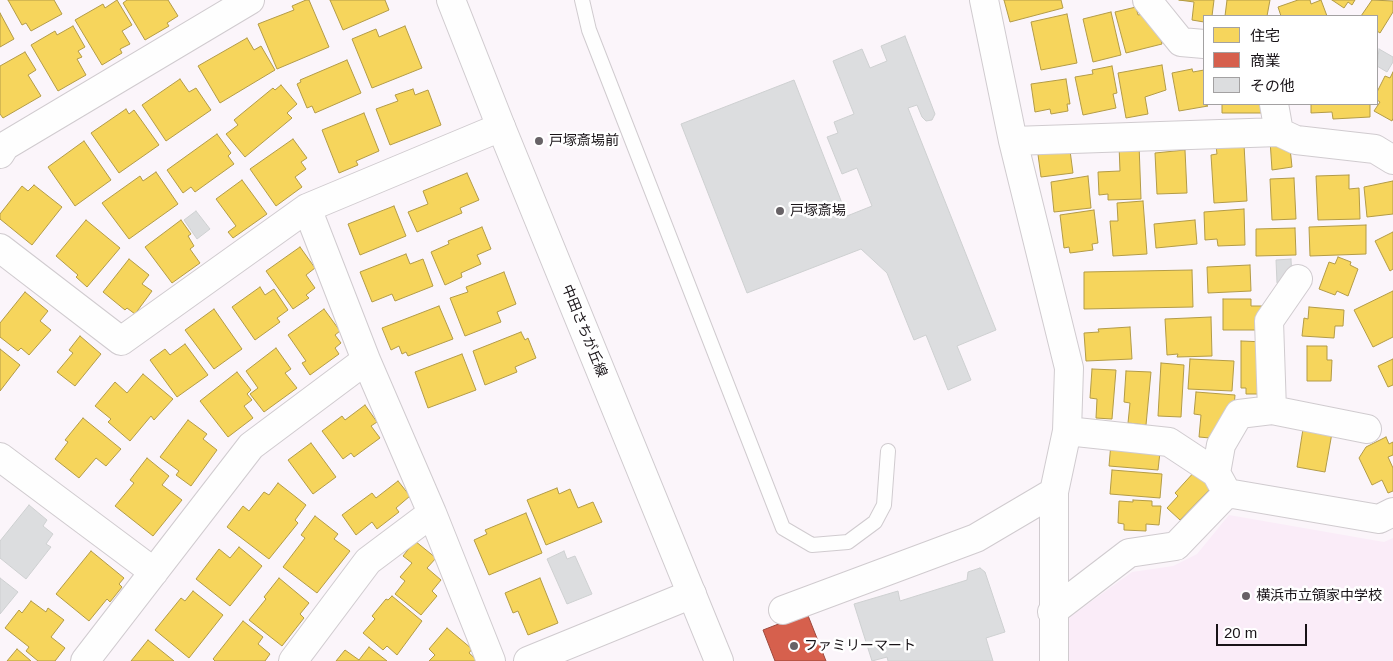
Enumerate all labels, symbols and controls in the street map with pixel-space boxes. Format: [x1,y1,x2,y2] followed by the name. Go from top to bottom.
[1203,15,1378,105] legend
[1250,27,1280,44] text: 住宅
[1250,52,1280,69] text: 商業
[1250,77,1295,94] text: その他
[549,133,619,149] place label: 戸塚斎場前
[533,135,545,147] marker: 戸塚斎場前
[790,203,846,219] place label: 戸塚斎場
[774,205,786,217] marker: 戸塚斎場
[558,282,610,380] street label: 中田さちが丘線
[1256,588,1382,604] place label: 横浜市立領家中学校
[1240,590,1252,602] marker: 横浜市立領家中学校
[1218,614,1309,646] scale bar
[1224,624,1257,641] text: 20 m
[804,638,916,654] place label: ファミリーマート
[788,640,800,652] marker: ファミリーマート

